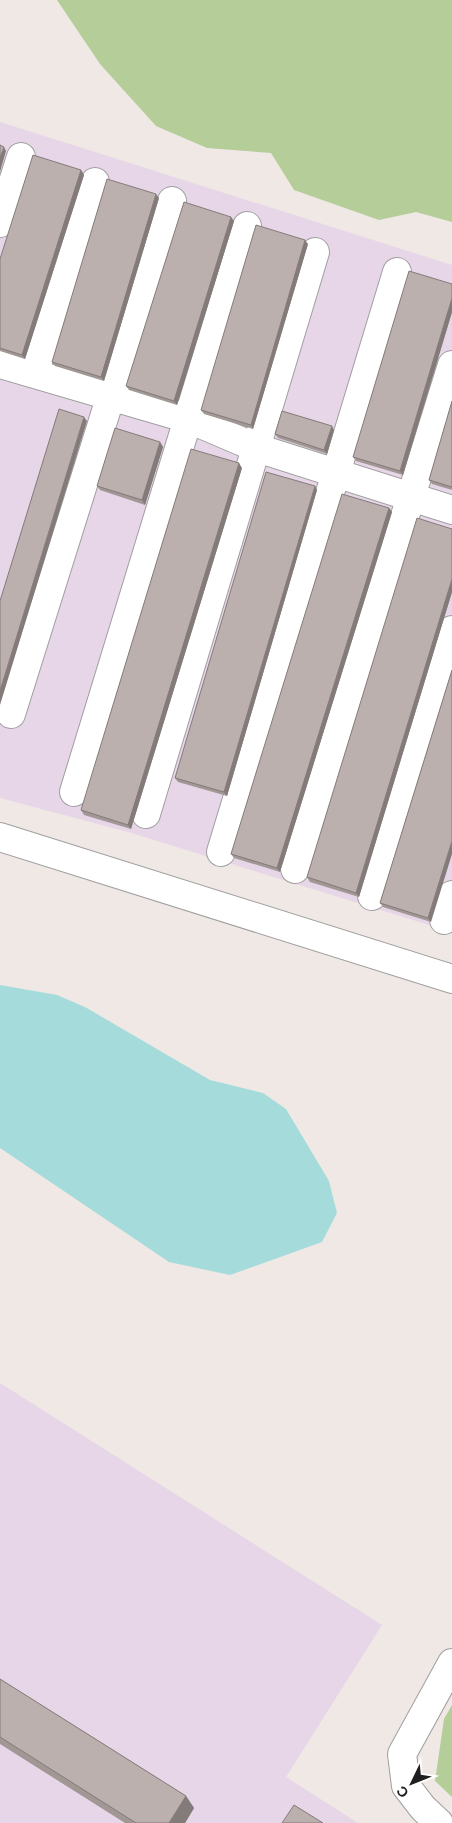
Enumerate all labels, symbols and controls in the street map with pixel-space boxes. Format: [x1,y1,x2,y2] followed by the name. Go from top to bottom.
[387,1758,437,1808] north arrow
[393,1783,412,1801] text: С

